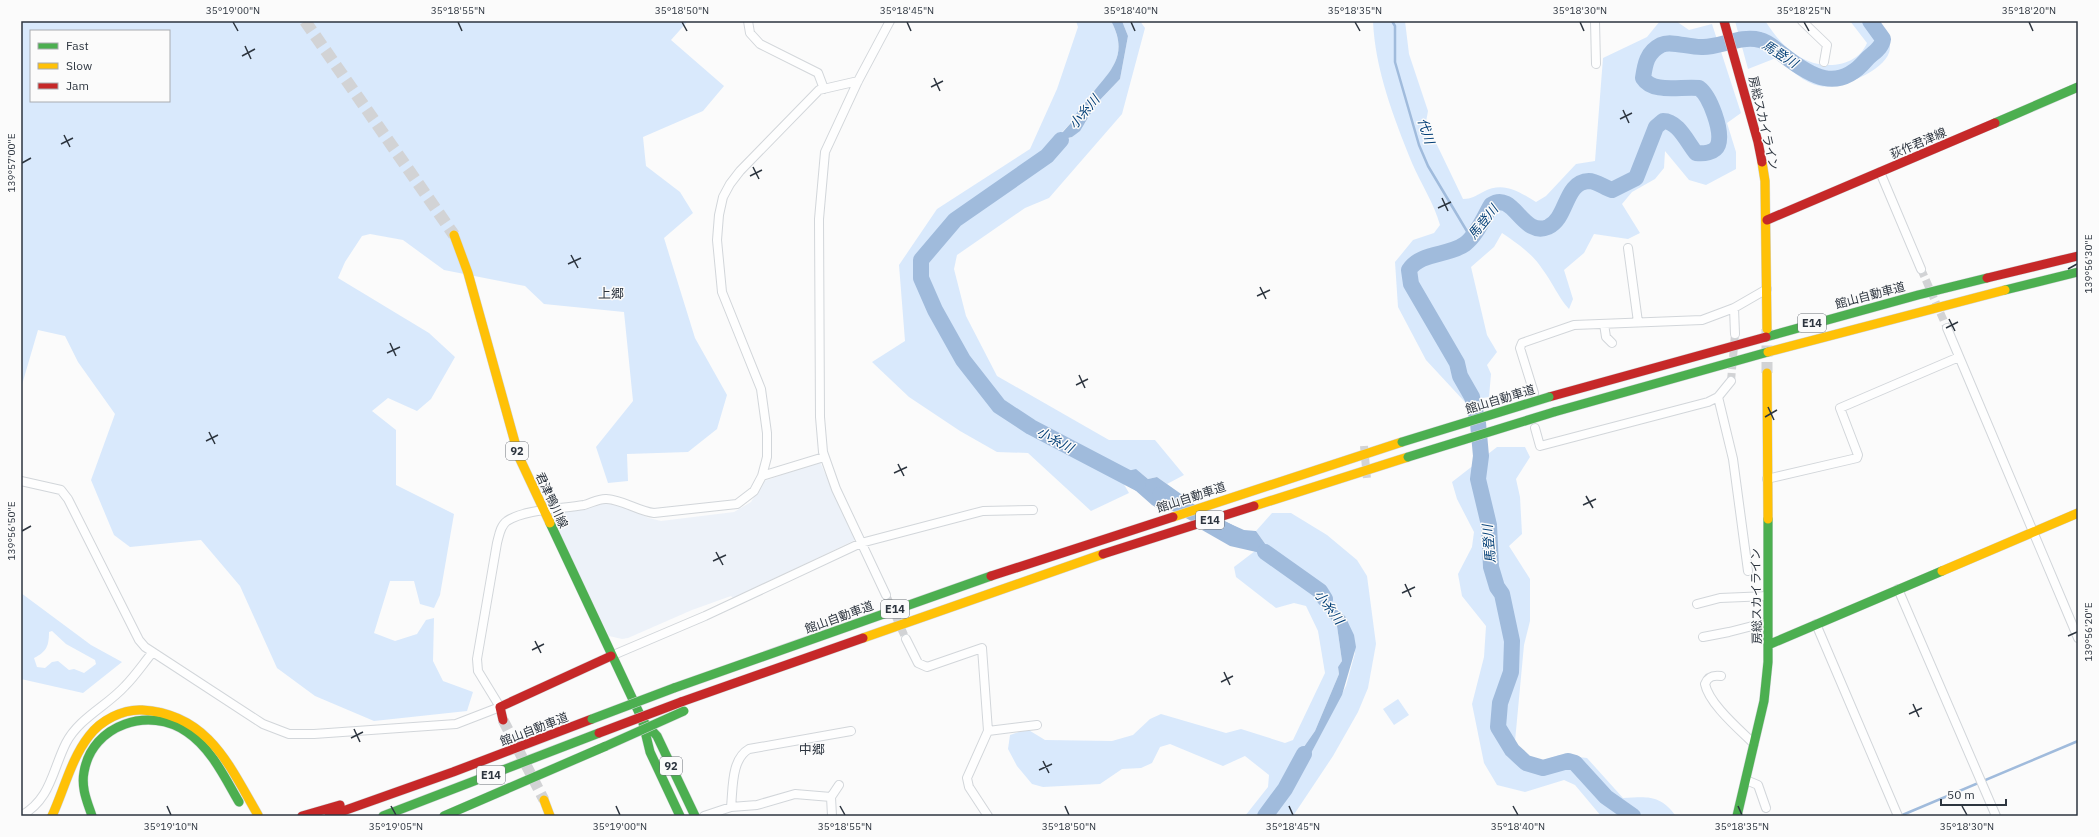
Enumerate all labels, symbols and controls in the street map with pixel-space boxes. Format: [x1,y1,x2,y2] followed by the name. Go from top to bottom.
[206,4,260,17] text: 35°19'00"N
[431,4,485,17] text: 35°18'55"N
[655,4,709,17] text: 35°18'50"N
[880,4,934,17] text: 35°18'45"N
[1104,4,1158,17] text: 35°18'40"N
[1328,4,1382,17] text: 35°18'35"N
[1553,4,1607,17] text: 35°18'30"N
[1777,4,1831,17] text: 35°18'25"N
[2002,4,2056,17] text: 35°18'20"N
[30,30,170,102] legend
[1759,36,1803,73] water label: 馬登川
[66,38,89,53] text: Fast
[66,58,92,73] text: Slow
[1746,75,1782,171] street label: 房総スカイライン
[66,78,89,93] text: Jam
[1065,90,1104,132] water label: 小糸川
[1414,116,1439,148] water label: 代川
[1887,124,1949,162] street label: 荻作君津線
[5,133,18,193] text: 139°57'00"E
[1464,200,1503,243] water label: 馬登川
[2082,234,2095,294] text: 139°56'30"E
[1833,278,1907,312] street label: 館山自動車道
[598,285,624,302] district label: 上郷
[1798,314,1826,332] road number: E14
[1463,381,1537,417] street label: 館山自動車道
[1034,423,1078,458] water label: 小糸川
[506,442,528,460] road number: 92
[533,470,571,530] street label: 君津鴨川線
[1154,479,1228,515] street label: 館山自動車道
[5,501,18,561] text: 139°56'50"E
[1196,511,1224,529] road number: E14
[1479,522,1499,564] water label: 馬登川
[1748,548,1764,644] street label: 房総スカイライン
[1310,586,1349,629] water label: 小糸川
[803,598,875,636] street label: 館山自動車道
[881,600,909,618] road number: E14
[2082,602,2095,662] text: 139°56'20"E
[498,709,570,749] street label: 館山自動車道
[799,741,825,758] district label: 中郷
[660,757,682,775] road number: 92
[477,766,505,784] road number: E14
[1941,781,2006,807] scale bar
[1947,787,1975,802] text: 50 m
[144,820,198,833] text: 35°19'10"N
[369,820,423,833] text: 35°19'05"N
[593,820,647,833] text: 35°19'00"N
[818,820,872,833] text: 35°18'55"N
[1042,820,1096,833] text: 35°18'50"N
[1266,820,1320,833] text: 35°18'45"N
[1491,820,1545,833] text: 35°18'40"N
[1715,820,1769,833] text: 35°18'35"N
[1940,820,1994,833] text: 35°18'30"N

